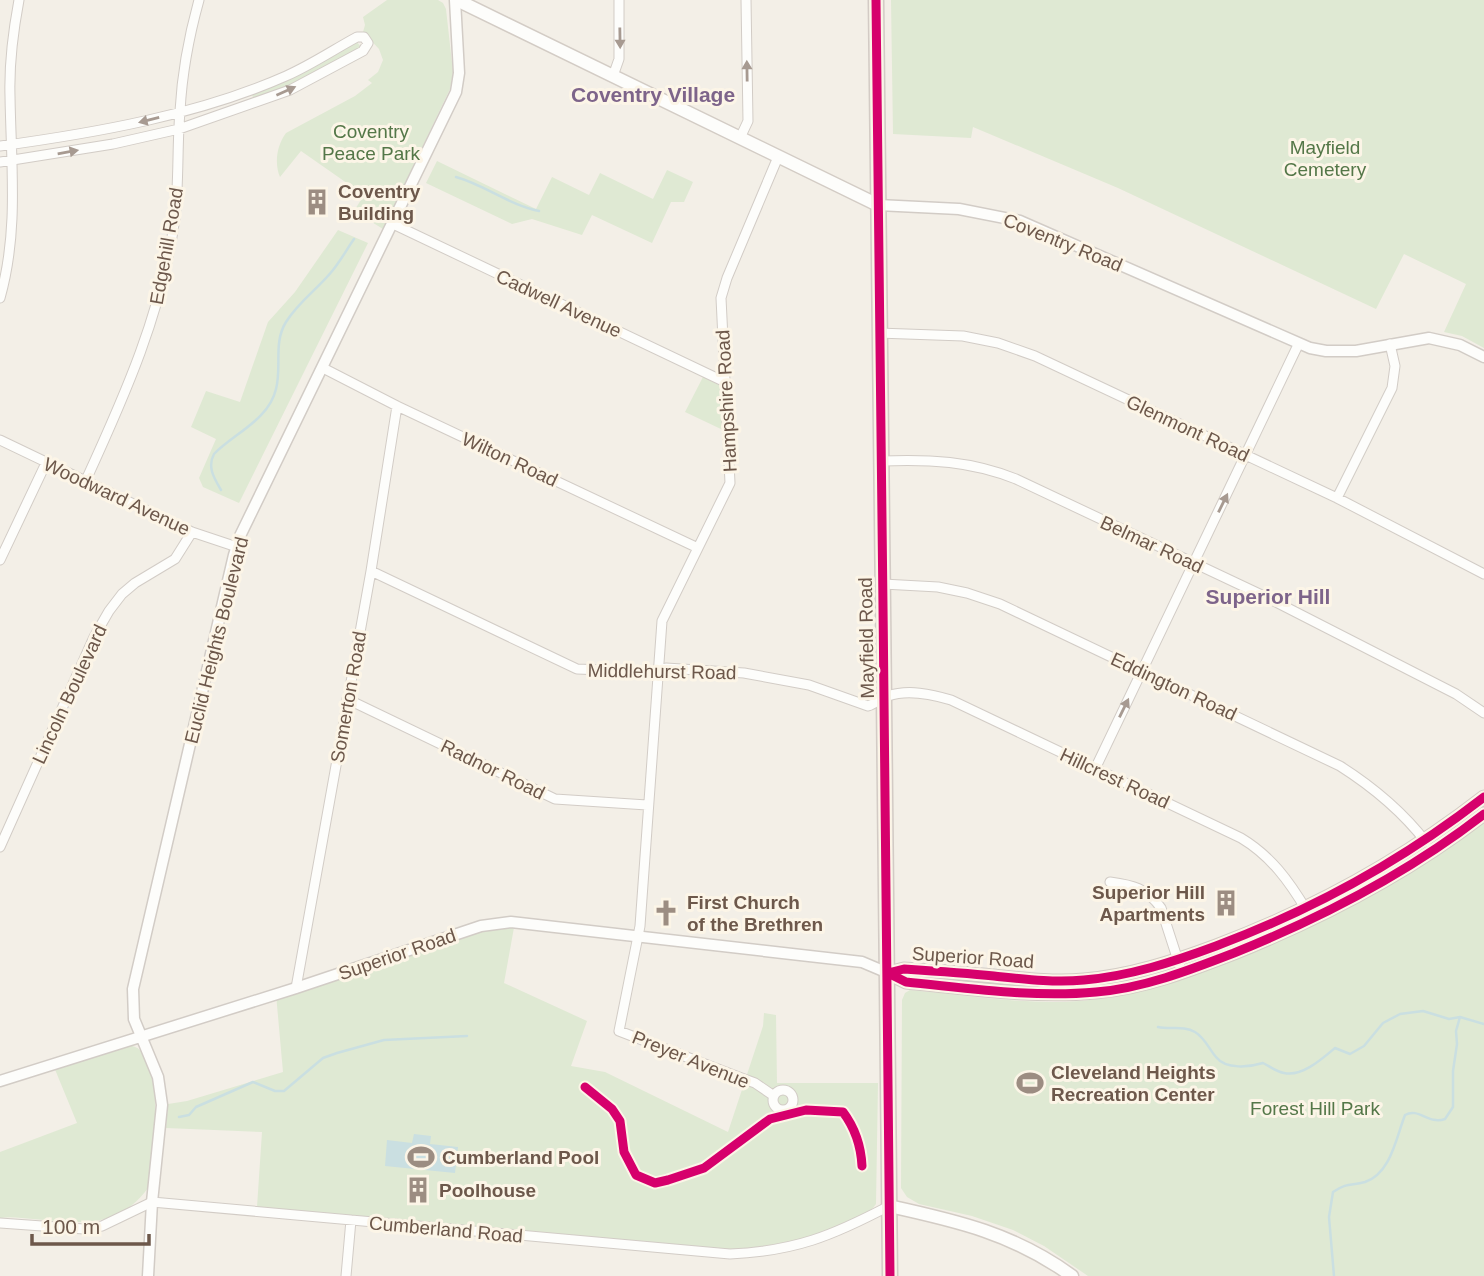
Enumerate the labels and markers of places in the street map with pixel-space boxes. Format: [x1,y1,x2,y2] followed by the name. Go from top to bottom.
[338,181,421,224] place label: Coventry Building
[302,187,332,217] building icon: Coventry Building
[1092,882,1205,925] place label: Superior Hill Apartments
[1211,888,1241,918] building icon: Superior Hill Apartments
[687,892,823,935] place label: First Church of the Brethren
[651,898,681,928] church icon: First Church of the Brethren
[1051,1062,1216,1105] place label: Cleveland Heights Recreation Center
[1015,1068,1045,1098] sports icon: Cleveland Heights Recreation Center
[406,1142,436,1172] sports icon: Cumberland Pool
[442,1147,599,1168] place label: Cumberland Pool
[403,1175,433,1205] building icon: Poolhouse
[439,1180,536,1201] place label: Poolhouse

